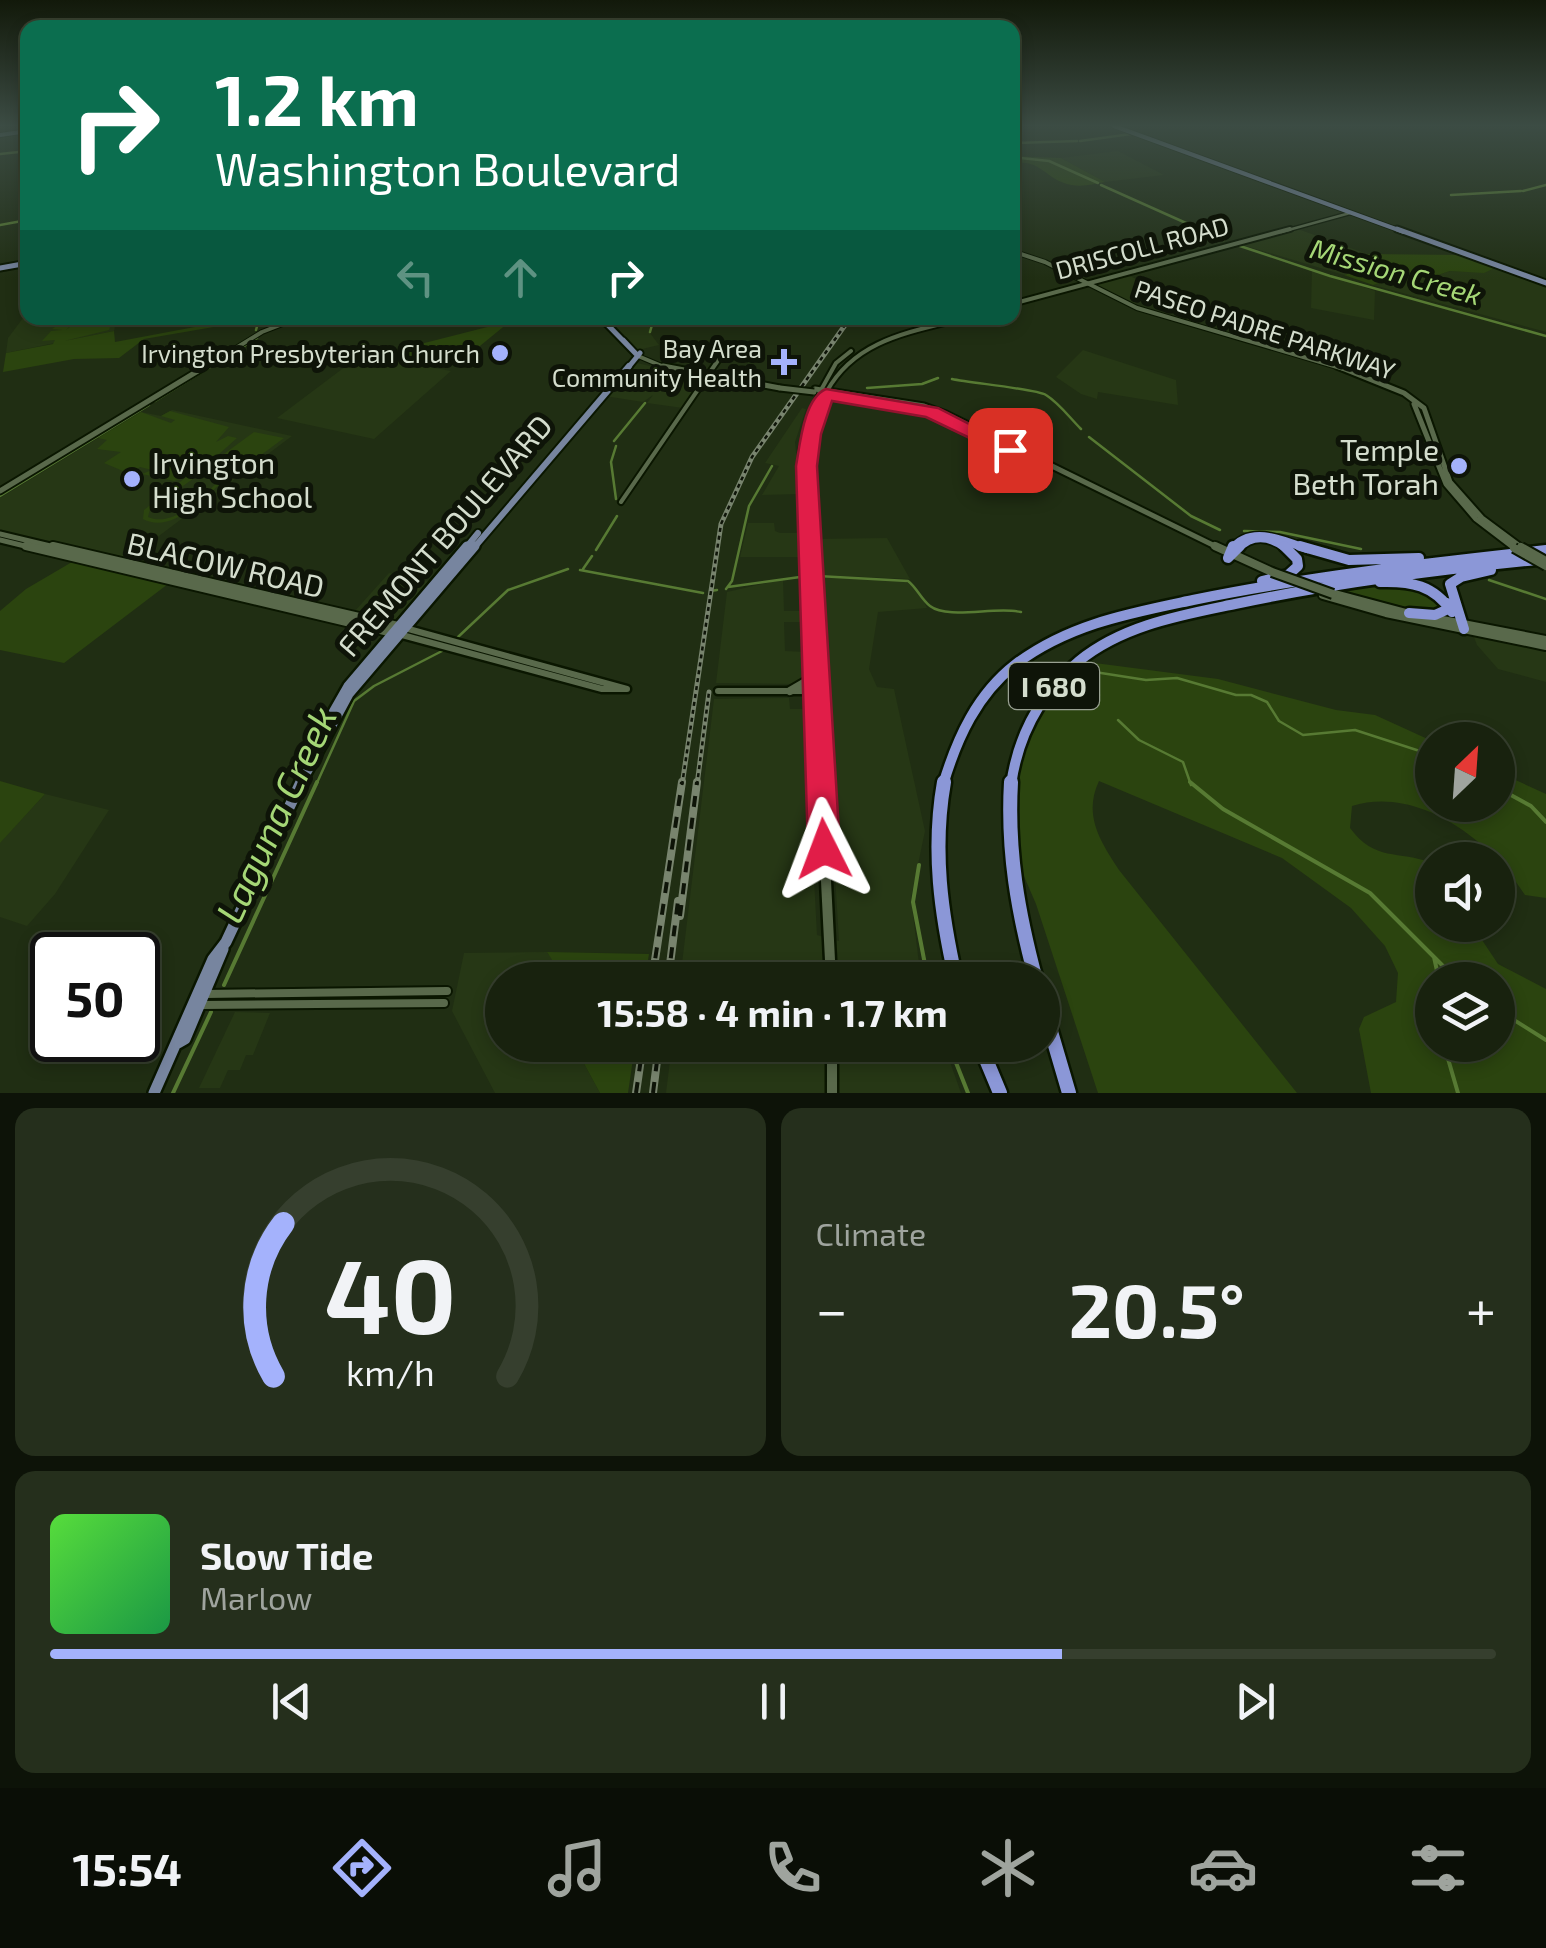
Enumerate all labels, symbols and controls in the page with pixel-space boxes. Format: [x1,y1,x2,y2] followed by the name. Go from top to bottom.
[215,56,419,140] text: 1.2 km
[50,60,180,190] icon: right
[215,141,680,195] text: Washington Boulevard
[1052,209,1232,285] street label: DRISCOLL ROAD
[1307,230,1485,312] water label: Mission Creek
[388,250,443,305] icon: left
[493,250,548,305] icon: ahead
[598,250,653,305] icon: right
[1131,273,1399,385] street label: PASEO PADRE PARKWAY
[552,333,762,392] place label: Bay Area Community Health
[141,338,480,368] place label: Irvington Presbyterian Church
[489,342,511,364] marker: Irvington Presbyterian Church
[771,349,797,375] marker: Bay Area Community Health
[329,407,559,663] street label: FREMONT BOULEVARD
[968,408,1053,493] pin
[983,423,1038,478] icon: arrive
[1292,431,1439,501] place label: Temple Beth Torah
[152,444,312,514] place label: Irvington High School
[1448,455,1470,477] marker: Temple Beth Torah
[121,468,143,490] marker: Irvington High School
[124,524,328,604] street label: BLACOW ROAD
[1009,663,1099,709] road number: I 680
[205,698,345,930] water label: Laguna Creek
[1415,722,1515,822] north arrow
[1415,722,1515,1062] map controls
[772,797,876,901] position arrow
[1415,842,1515,942] button: sound
[30,932,160,1062] speed limit sign: 50
[1415,962,1515,1062] button: layers
[597,989,948,1035] text: 15:58 · 4 min · 1.7 km
[816,1214,926,1252] text: Climate
[324,1230,456,1355] text: 40
[1068,1263,1245,1353] text: 20.5°
[816,1275,848,1341] text: −
[1466,1275,1496,1341] text: +
[346,1350,435,1393] text: km/h
[200,1532,373,1578] text: Slow Tide
[200,1578,312,1616] text: Marlow
[264,1674,319,1729] icon: previous
[746,1674,801,1729] icon: pause
[1228,1674,1283,1729] icon: next
[327,1833,397,1903] icon: directions
[542,1833,612,1903] icon: music
[758,1833,828,1903] icon: phone
[973,1833,1043,1903] icon: climate
[1188,1833,1258,1903] icon: car
[1403,1833,1473,1903] icon: filters
[73,1841,182,1895] text: 15:54

